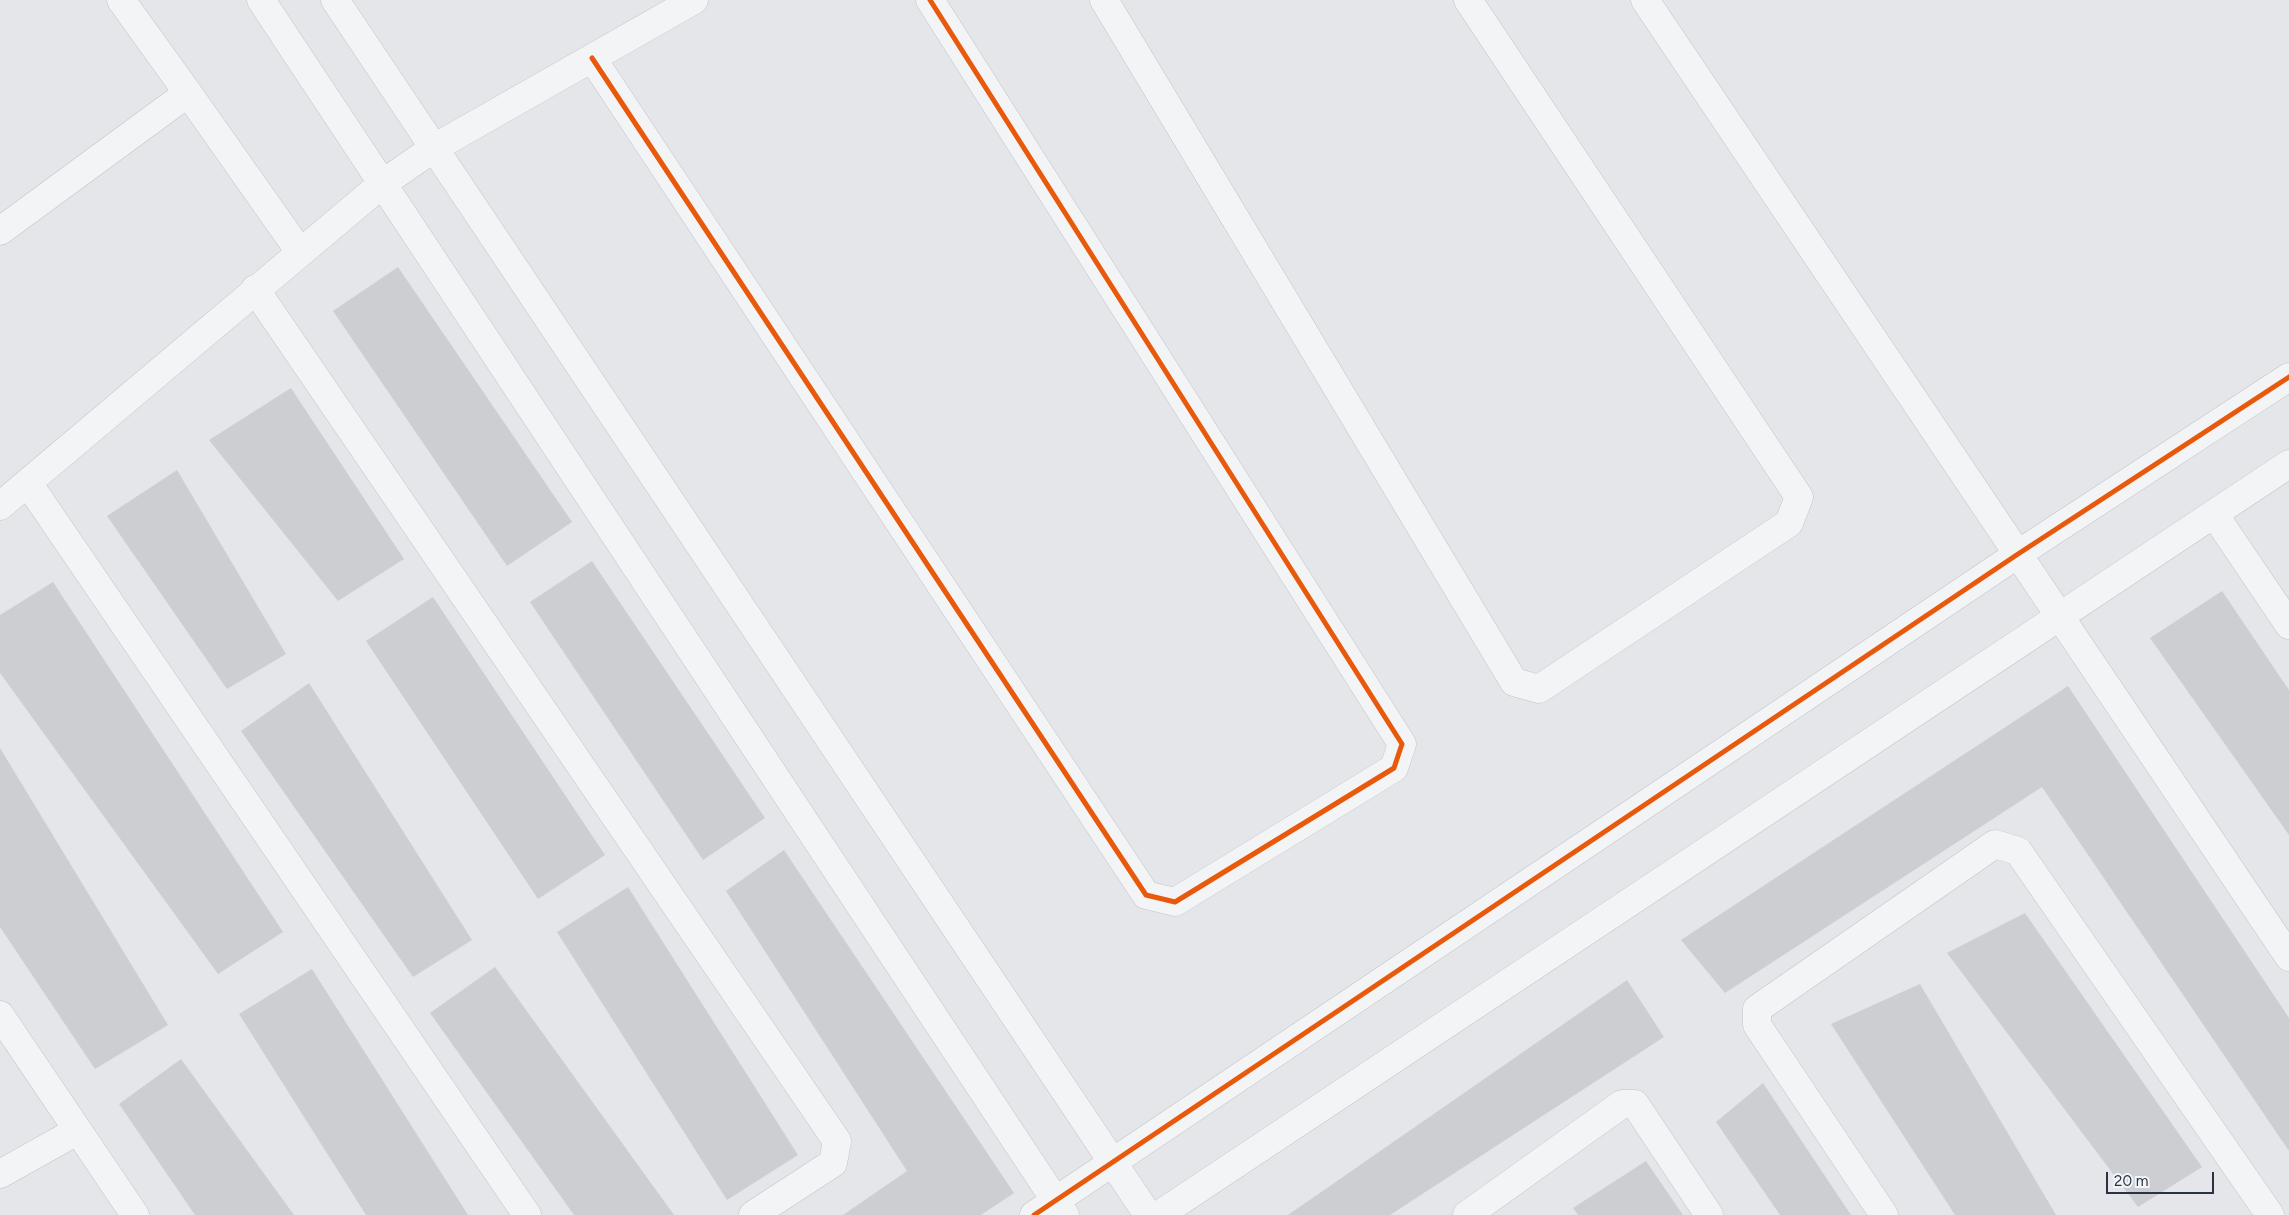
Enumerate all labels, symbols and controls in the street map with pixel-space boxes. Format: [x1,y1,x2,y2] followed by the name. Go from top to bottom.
[2109,1162,2216,1194] scale bar
[2114,1172,2148,1190] text: 20 m

